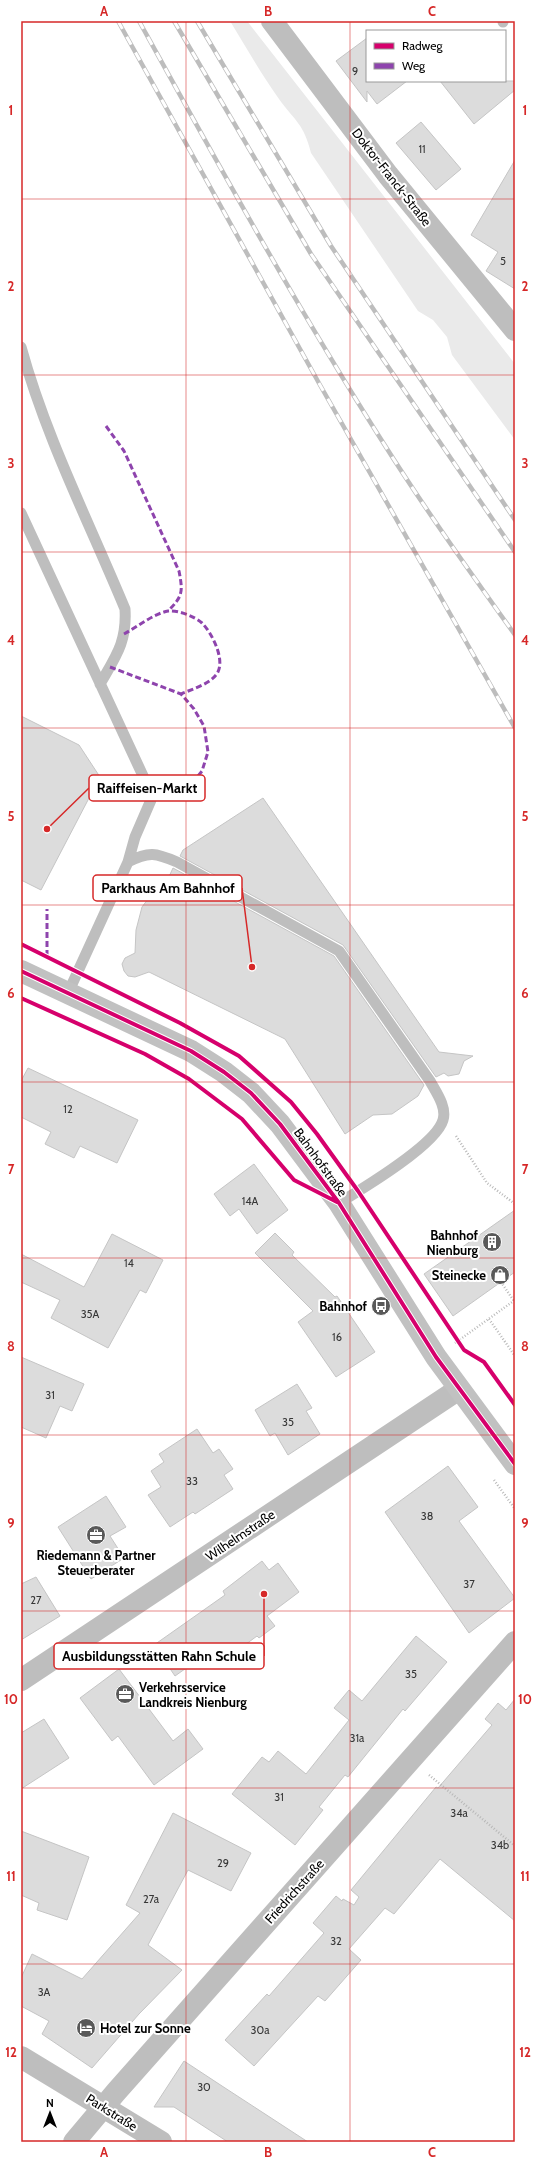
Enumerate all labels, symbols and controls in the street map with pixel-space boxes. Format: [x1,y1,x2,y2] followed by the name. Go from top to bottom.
[100,3,109,19] text: A
[264,3,272,19] text: B
[428,3,436,19] text: C
[366,30,506,82] legend
[402,38,443,53] text: Radweg
[402,58,426,73] text: Weg
[352,64,358,78] house number: 9
[9,102,13,118] text: 1
[523,102,527,118] text: 1
[349,125,435,229] street label: Doktor-Franck-Straße
[418,142,426,156] house number: 11
[500,254,506,268] house number: 5
[8,278,15,294] text: 2
[522,278,529,294] text: 2
[7,455,15,471] text: 3
[521,455,529,471] text: 3
[7,632,15,648] text: 4
[521,632,529,648] text: 4
[89,775,205,801] callout: Raiffeisen-Markt
[97,779,197,797] text: Raiffeisen-Markt
[8,808,15,824] text: 5
[522,808,529,824] text: 5
[93,875,242,901] callout: Parkhaus Am Bahnhof
[101,879,235,897] text: Parkhaus Am Bahnhof
[7,985,15,1001] text: 6
[521,985,529,1001] text: 6
[63,1102,73,1116] house number: 12
[291,1125,351,1200] street label: Bahnhofstraße
[8,1161,15,1177] text: 7
[522,1161,529,1177] text: 7
[242,1194,259,1208] house number: 14A
[427,1227,479,1258] place label: Bahnhof Nienburg
[481,1231,503,1253] building icon: Bahnhof Nienburg
[124,1256,135,1270] house number: 14
[489,1264,511,1286] shop icon: Steinecke
[432,1267,486,1283] place label: Steinecke
[370,1295,392,1317] bus stop icon: Bahnhof
[319,1298,368,1314] place label: Bahnhof
[81,1307,100,1321] house number: 35A
[332,1330,342,1344] house number: 16
[7,1338,15,1354] text: 8
[521,1338,529,1354] text: 8
[45,1388,55,1402] house number: 31
[282,1415,294,1429] house number: 35
[186,1474,198,1488] house number: 33
[202,1506,278,1564] street label: Wilhelmstraße
[421,1509,433,1523] house number: 38
[7,1515,15,1531] text: 9
[521,1515,529,1531] text: 9
[85,1524,107,1546] office icon: Riedemann & Partner Steuerberater
[36,1547,156,1578] place label: Riedemann & Partner Steuerberater
[463,1577,475,1591] house number: 37
[30,1593,42,1607] house number: 27
[54,1643,264,1669] callout: Ausbildungsstätten Rahn Schule
[62,1647,256,1665] text: Ausbildungsstätten Rahn Schule
[405,1667,417,1681] house number: 35
[139,1679,247,1710] place label: Verkehrsservice Landkreis Nienburg
[114,1683,136,1705] office icon: Verkehrsservice Landkreis Nienburg
[4,1691,18,1707] text: 10
[518,1691,532,1707] text: 10
[350,1731,365,1745] house number: 31a
[274,1790,284,1804] house number: 31
[450,1806,469,1820] house number: 34a
[491,1838,509,1852] house number: 34b
[261,1855,327,1926] street label: Friedrichstraße
[217,1856,229,1870] house number: 29
[6,1868,16,1884] text: 11
[520,1868,530,1884] text: 11
[143,1892,160,1906] house number: 27a
[330,1934,342,1948] house number: 32
[38,1985,51,1999] house number: 3A
[75,2017,97,2039] hotel icon: Hotel zur Sonne
[100,2020,191,2036] place label: Hotel zur Sonne
[251,2023,270,2037] house number: 30a
[5,2044,17,2060] text: 12
[519,2044,531,2060] text: 12
[197,2080,211,2094] house number: 30
[83,2090,141,2134] street label: Parkstraße
[30,2093,70,2133] north arrow
[46,2096,54,2110] text: N
[100,2144,109,2160] text: A
[264,2144,272,2160] text: B
[428,2144,436,2160] text: C

